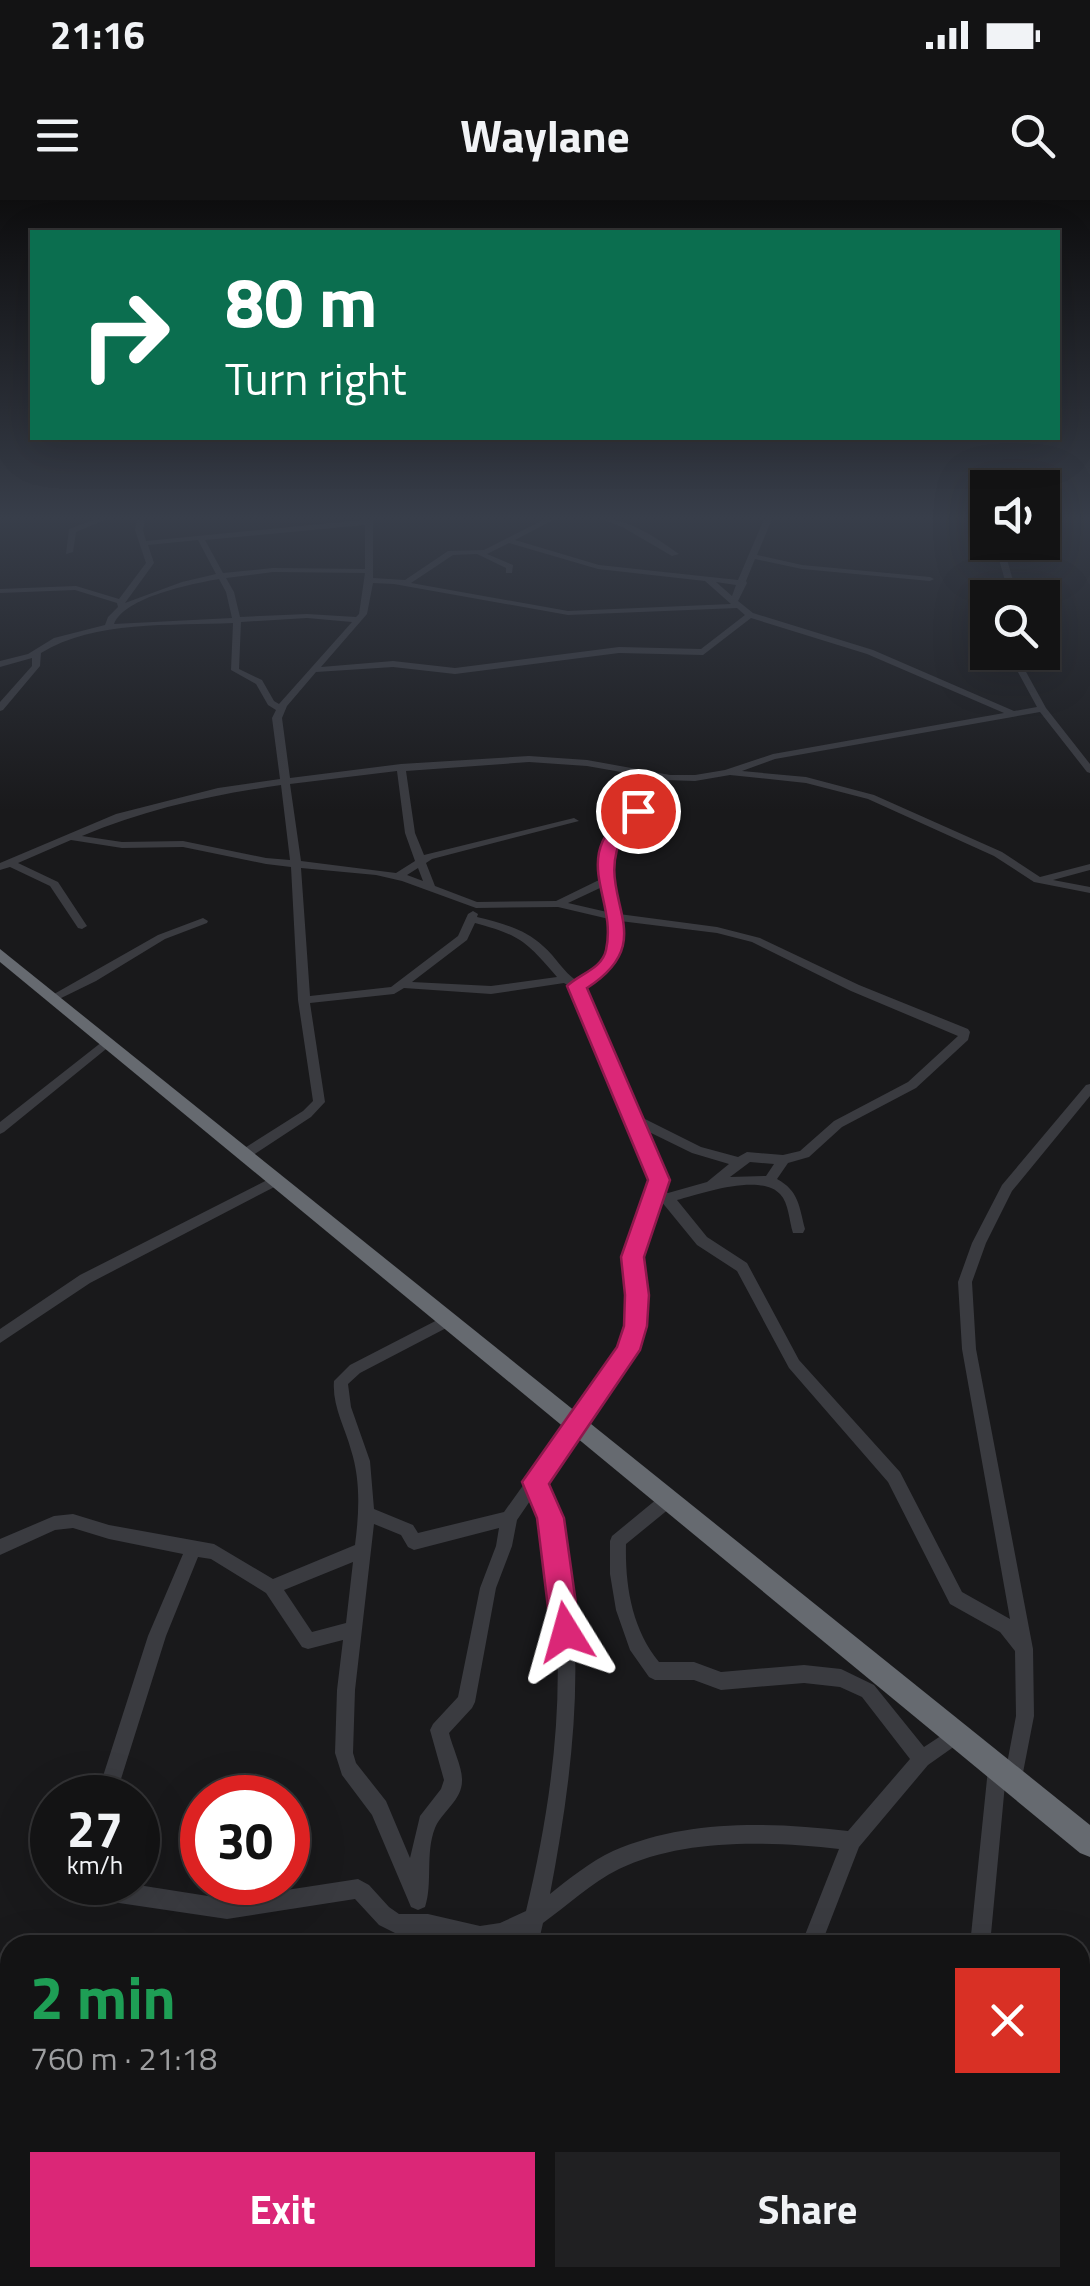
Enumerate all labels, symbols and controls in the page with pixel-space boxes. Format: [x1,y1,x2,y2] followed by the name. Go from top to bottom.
[50,6,145,64] text: 21:16
[460,101,630,169] text: Waylane
[30,108,85,163] icon: menu
[1005,108,1060,163] icon: search
[225,248,378,354] text: 80 m
[60,270,190,400] icon: right
[225,344,407,412] text: Turn right
[970,470,1060,670] map controls
[970,470,1060,560] button: sound
[970,580,1060,670] button: search
[596,769,681,854] pin
[611,784,666,839] icon: arrive
[514,1580,618,1684] position arrow
[180,1775,310,1905] speed limit sign: 30
[67,1790,123,1866] text: 27
[67,1846,123,1884] text: km/h
[30,1951,176,2042] text: 2 min
[955,1968,1060,2073] button: close
[30,2034,217,2082] text: 760 m · 21:18
[30,2152,535,2267] button: Exit
[555,2152,1060,2267] button: Share

